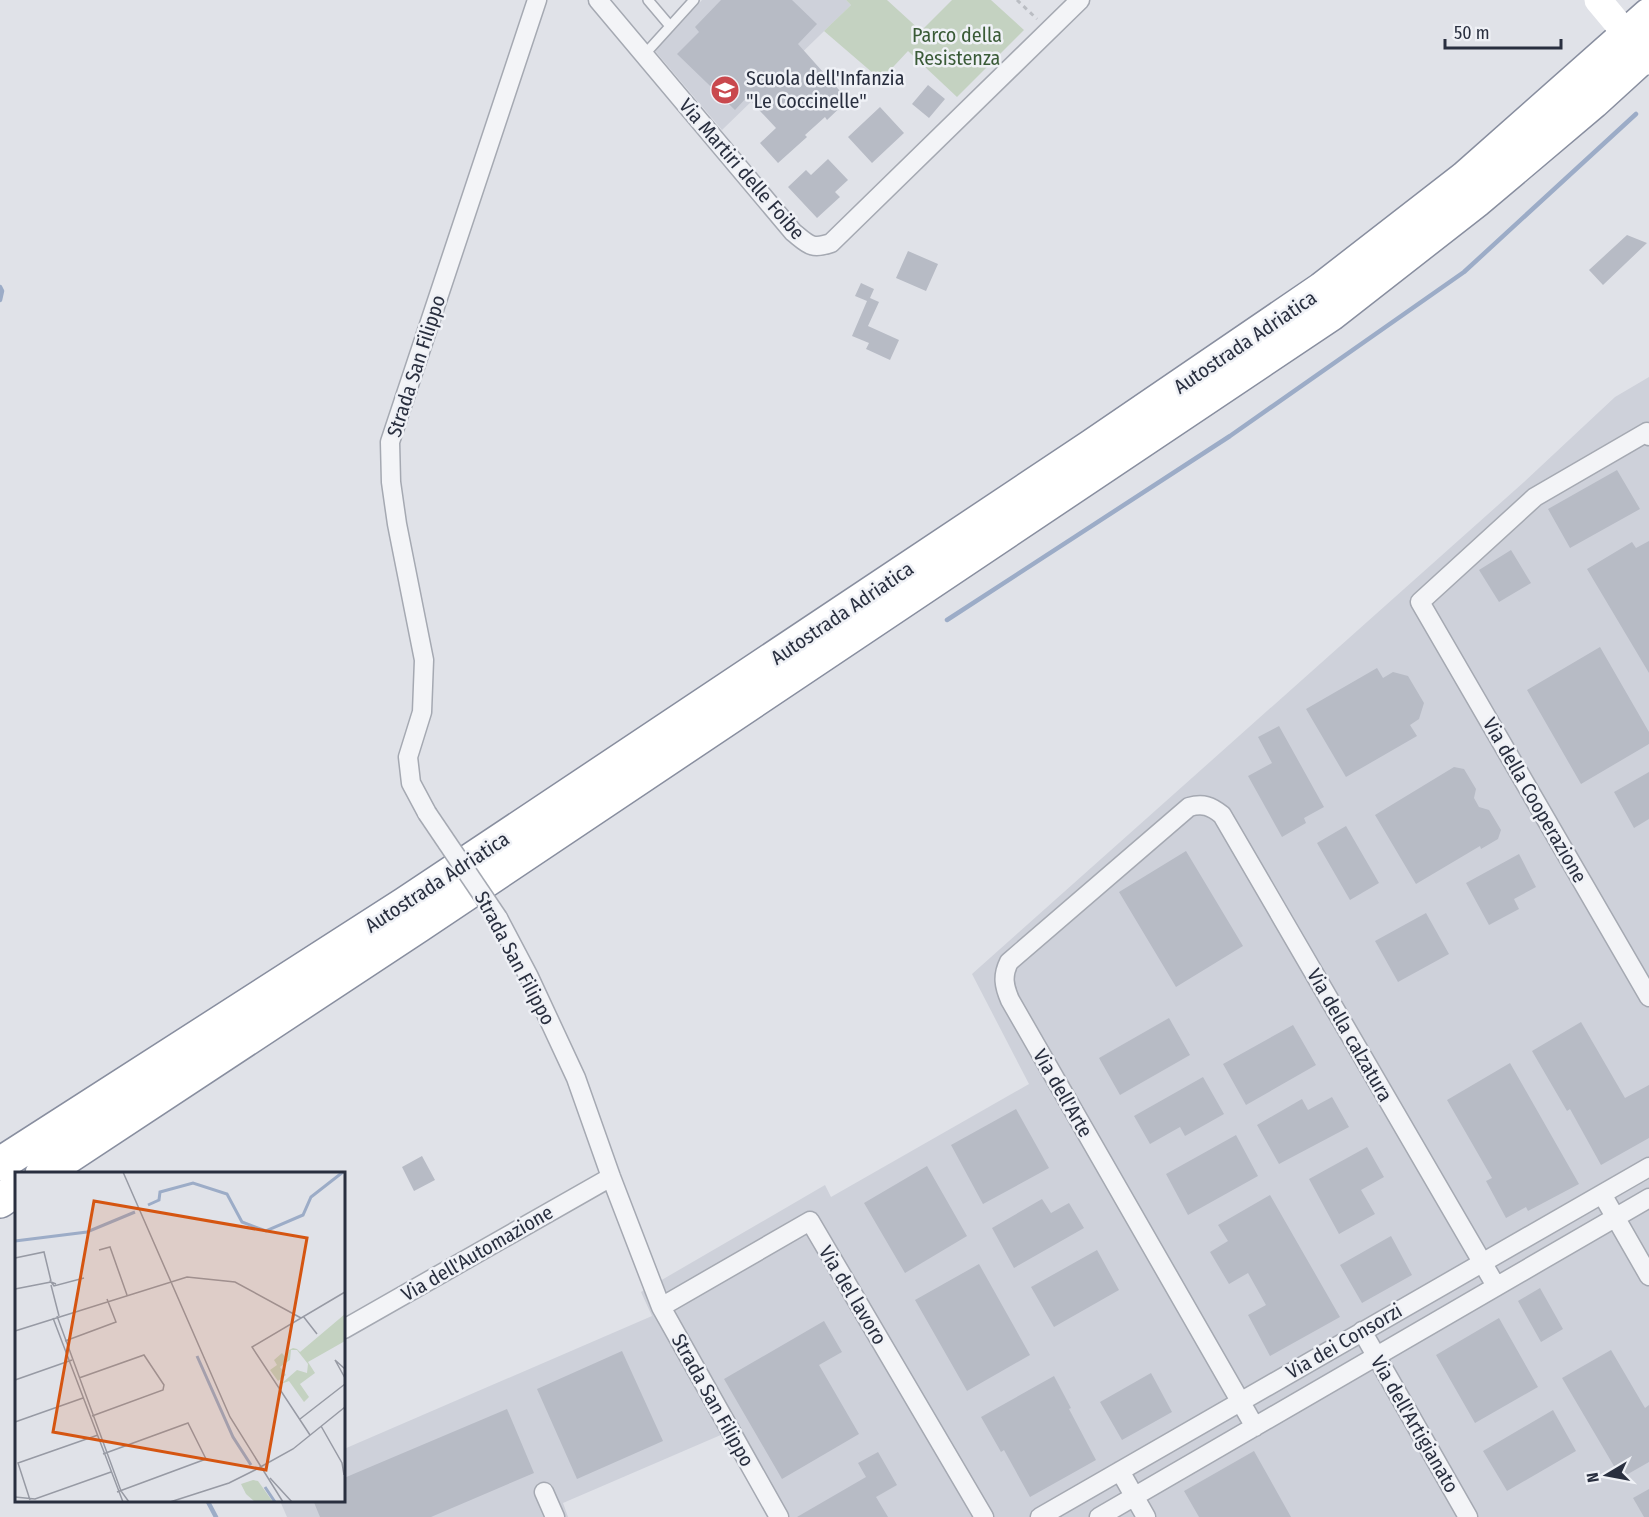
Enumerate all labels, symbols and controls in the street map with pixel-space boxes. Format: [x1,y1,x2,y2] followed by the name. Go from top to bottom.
[1445,12,1560,50] scale bar
[1454,22,1490,44] text: 50 m
[912,23,1002,70] park label: Parco della Resistenza
[746,66,904,113] place label: Scuola dell'Infanzia "Le Coccinelle"
[709,74,741,106] school or university icon: Scuola dell'Infanzia "Le Coccinelle"
[674,94,810,244] street label: Via Martiri delle Foibe
[1169,285,1321,399] street label: Autostrada Adriatica
[382,292,450,440] street label: Strada San Filippo
[766,556,918,670] street label: Autostrada Adriatica
[1478,713,1592,887] street label: Via della Cooperazione
[360,826,514,938] street label: Autostrada Adriatica
[470,887,560,1029] street label: Strada San Filippo
[1302,964,1398,1106] street label: Via della calzatura
[1028,1045,1098,1141] street label: Via dell'Arte
[15,1172,345,1502] inset map
[397,1200,557,1306] street label: Via dell'Automazione
[814,1241,892,1349] street label: Via del lavoro
[1282,1298,1406,1384] street label: Via dei Consorzi
[667,1329,759,1471] street label: Strada San Filippo
[1366,1351,1464,1497] street label: Via dell'Artigianato
[1577,1445,1637,1505] north arrow
[1583,1471,1603,1484] text: N

